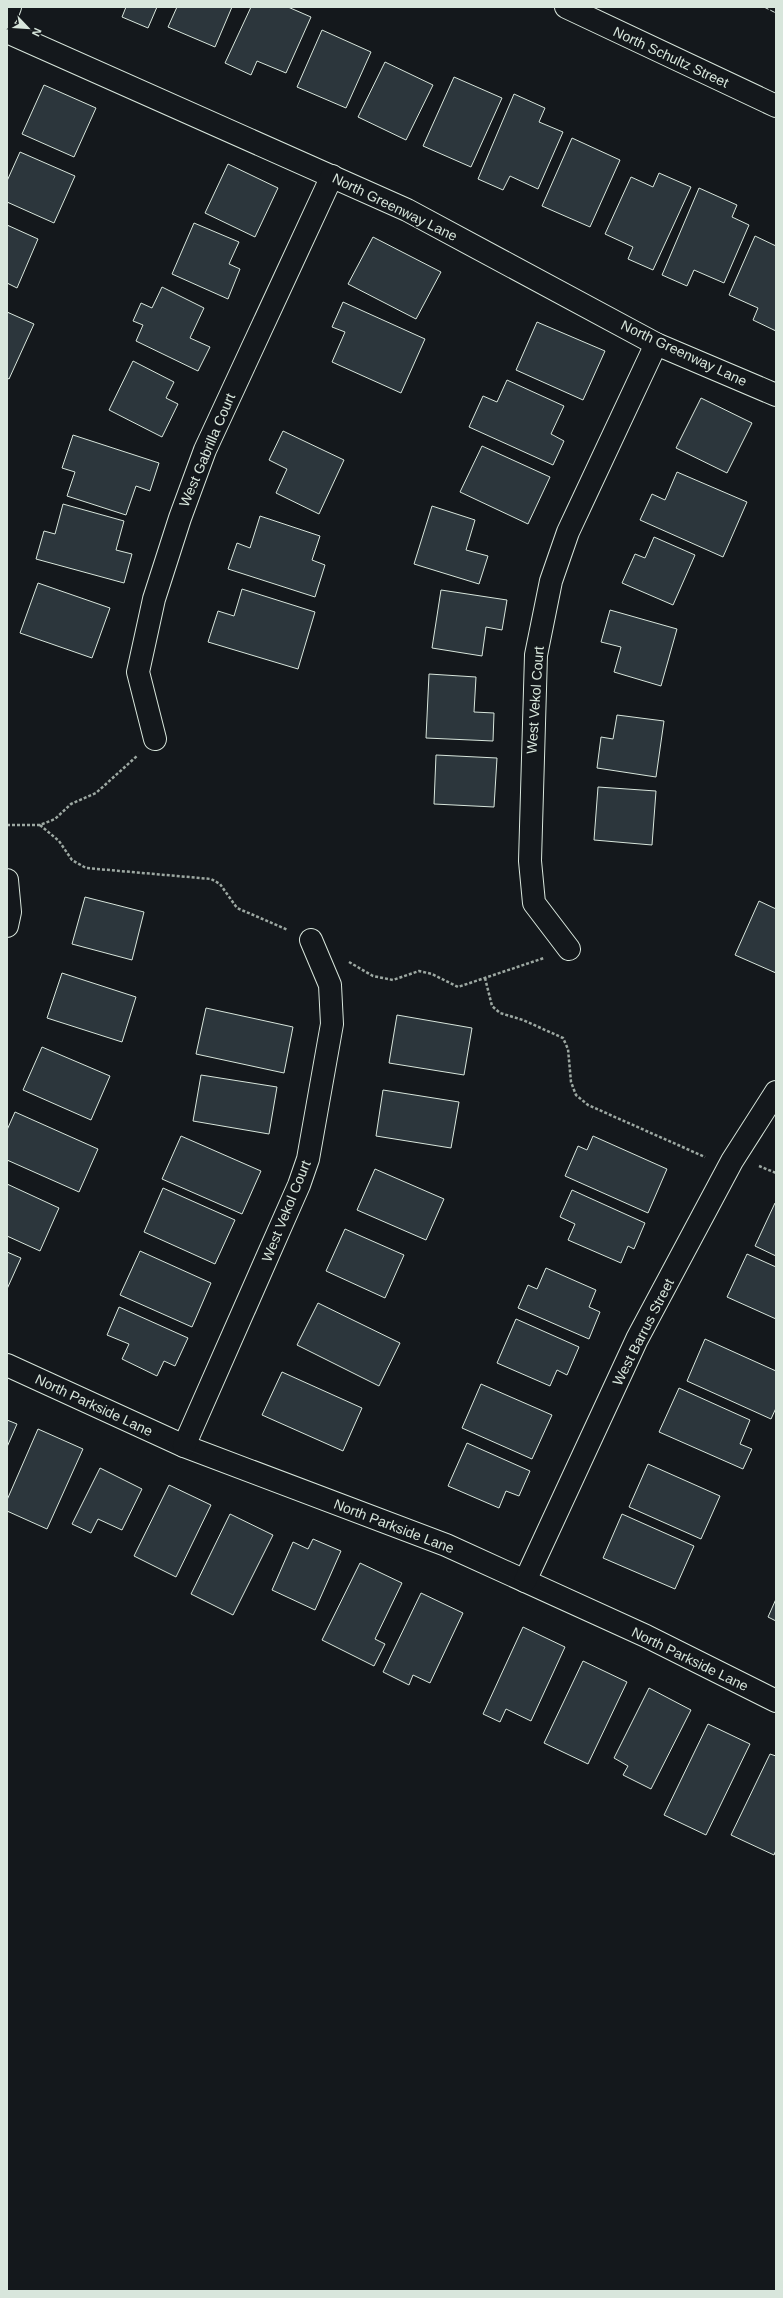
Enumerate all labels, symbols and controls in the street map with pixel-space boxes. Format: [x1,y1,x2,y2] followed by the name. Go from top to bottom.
[8,8,48,48] north arrow
[611,23,731,91] street label: North Schultz Street
[30,26,44,38] text: N
[330,170,460,244] street label: North Greenway Lane
[619,317,750,389] street label: North Greenway Lane
[176,391,238,509] street label: West Gabrilla Court
[523,646,547,754] street label: West Vekol Court
[258,1158,314,1264] street label: West Vekol Court
[609,1276,677,1388] street label: West Barrus Street
[33,1371,155,1439] street label: North Parkside Lane
[332,1496,457,1556] street label: North Parkside Lane
[629,1624,751,1694] street label: North Parkside Lane

